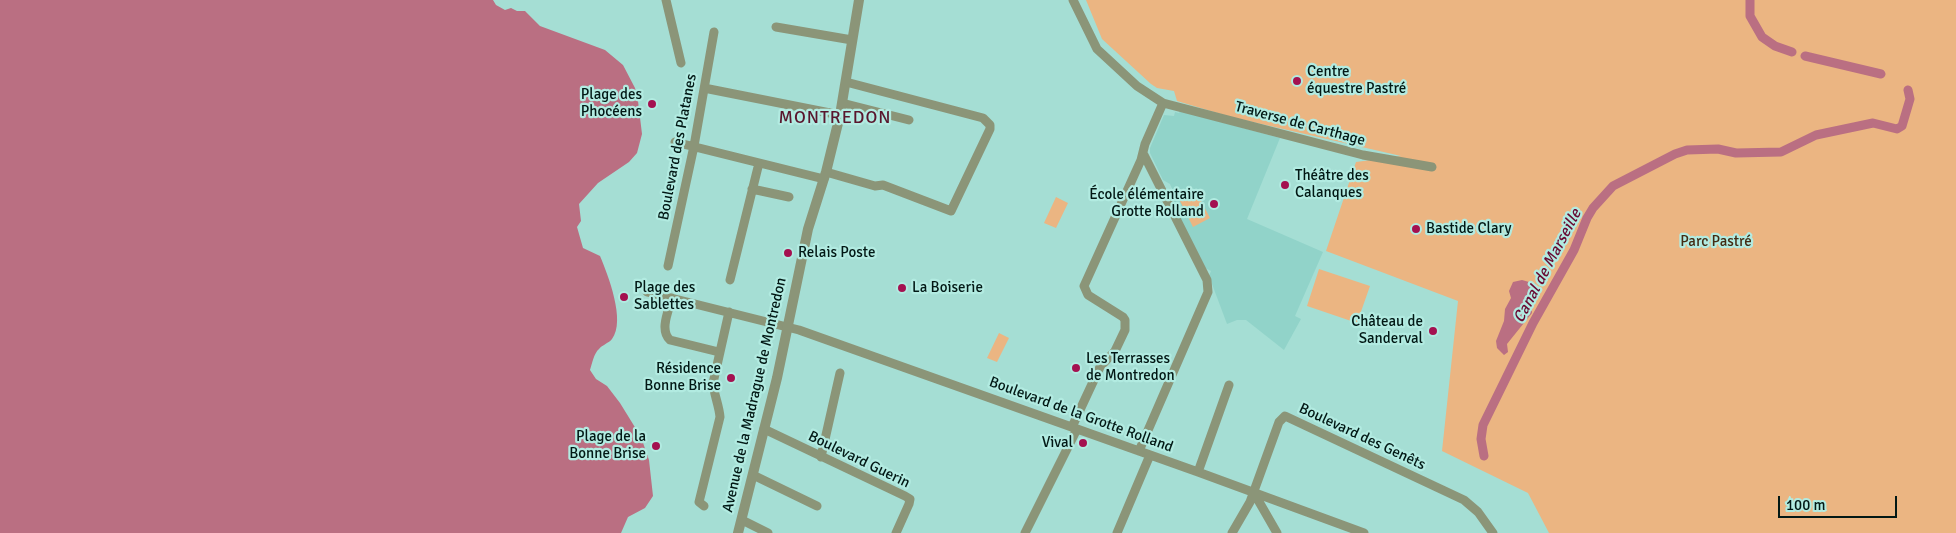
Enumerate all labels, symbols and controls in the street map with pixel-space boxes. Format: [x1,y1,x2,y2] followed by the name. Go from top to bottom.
[1307,63,1406,98] place label: Centre équestre Pastré
[655,72,701,222] street label: Boulevard des Platanes
[1291,75,1303,87] marker: Centre équestre Pastré
[581,86,642,121] place label: Plage des Phocéens
[646,98,658,110] marker: Plage des Phocéens
[1233,98,1367,150] street label: Traverse de Carthage
[777,107,893,129] district label: MONTREDON
[1295,167,1369,202] place label: Théâtre des Calanques
[1279,179,1291,191] marker: Théâtre des Calanques
[1089,186,1204,221] place label: École élémentaire Grotte Rolland
[1208,198,1220,210] marker: École élémentaire Grotte Rolland
[1510,206,1586,326] water label: Canal de Marseille
[1426,220,1511,238] place label: Bastide Clary
[1410,223,1422,235] marker: Bastide Clary
[1680,233,1752,251] park label: Parc Pastré
[798,244,875,262] place label: Relais Poste
[782,247,794,259] marker: Relais Poste
[719,276,791,514] street label: Avenue de la Madrague de Montredon
[634,279,695,314] place label: Plage des Sablettes
[912,279,983,297] place label: La Boiserie
[896,282,908,294] marker: La Boiserie
[618,291,630,303] marker: Plage des Sablettes
[1351,313,1423,348] place label: Château de Sanderval
[1427,325,1439,337] marker: Château de Sanderval
[1086,350,1175,385] place label: Les Terrasses de Montredon
[644,360,721,395] place label: Résidence Bonne Brise
[1070,362,1082,374] marker: Les Terrasses de Montredon
[725,372,737,384] marker: Résidence Bonne Brise
[987,373,1175,457] street label: Boulevard de la Grotte Rolland
[1296,400,1428,474] street label: Boulevard des Genêts
[569,428,646,463] place label: Plage de la Bonne Brise
[805,428,913,492] street label: Boulevard Guerin
[1042,434,1073,452] place label: Vival
[1077,437,1089,449] marker: Vival
[650,440,662,452] marker: Plage de la Bonne Brise
[1781,486,1900,518] scale bar
[1786,496,1826,514] text: 100 m

